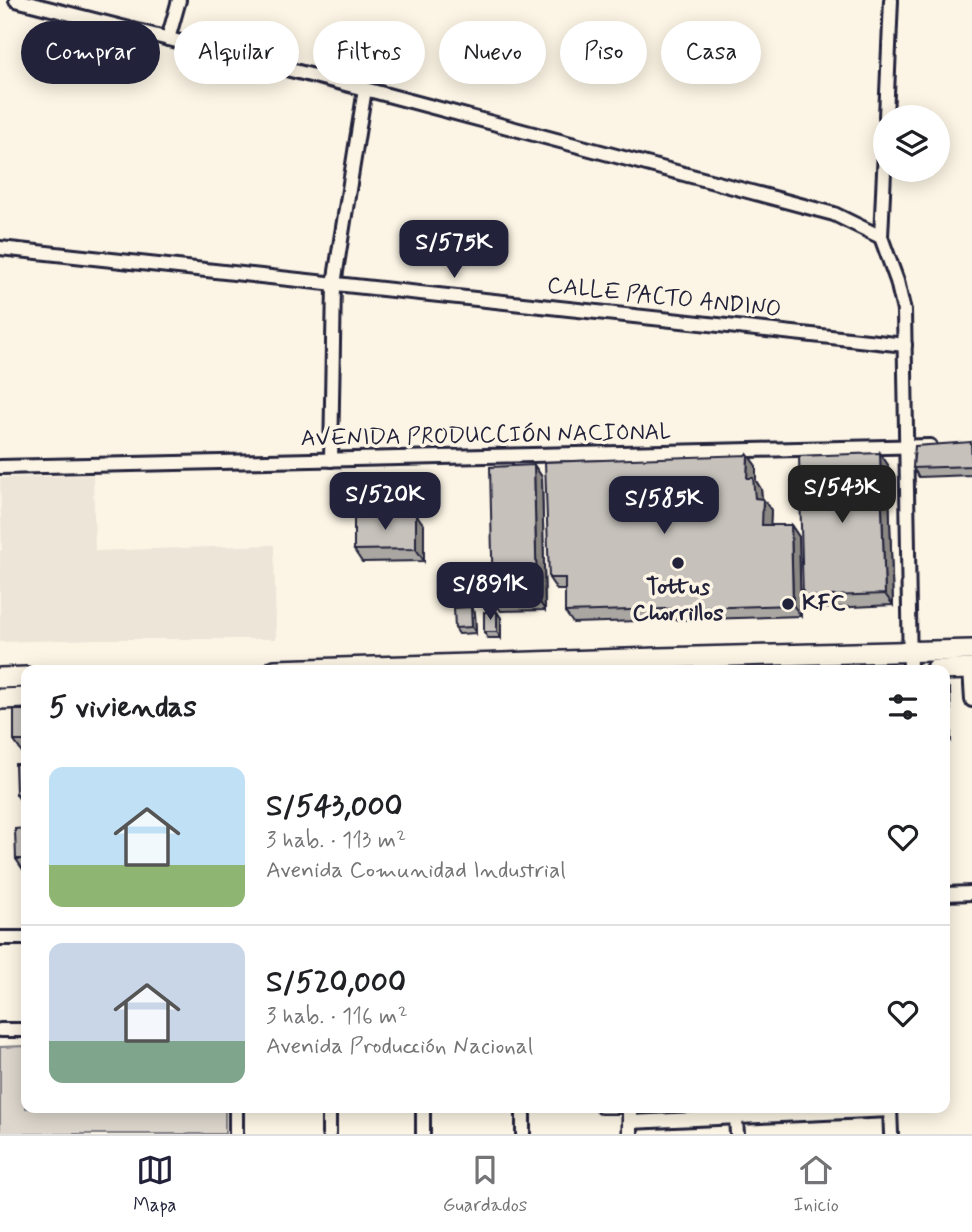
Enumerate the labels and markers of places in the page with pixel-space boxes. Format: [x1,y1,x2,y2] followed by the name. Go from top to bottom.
[397,220,511,280] pin: S/575K
[785,466,899,525] pin: S/543K
[328,472,442,532] pin: S/520K
[607,476,721,536] pin: S/585K
[670,555,686,571] marker: Tottus Chorrillos
[433,562,547,622] pin: S/891K
[633,573,724,629] place label: Tottus Chorrillos
[802,589,846,619] place label: KFC
[780,596,796,612] marker: KFC

